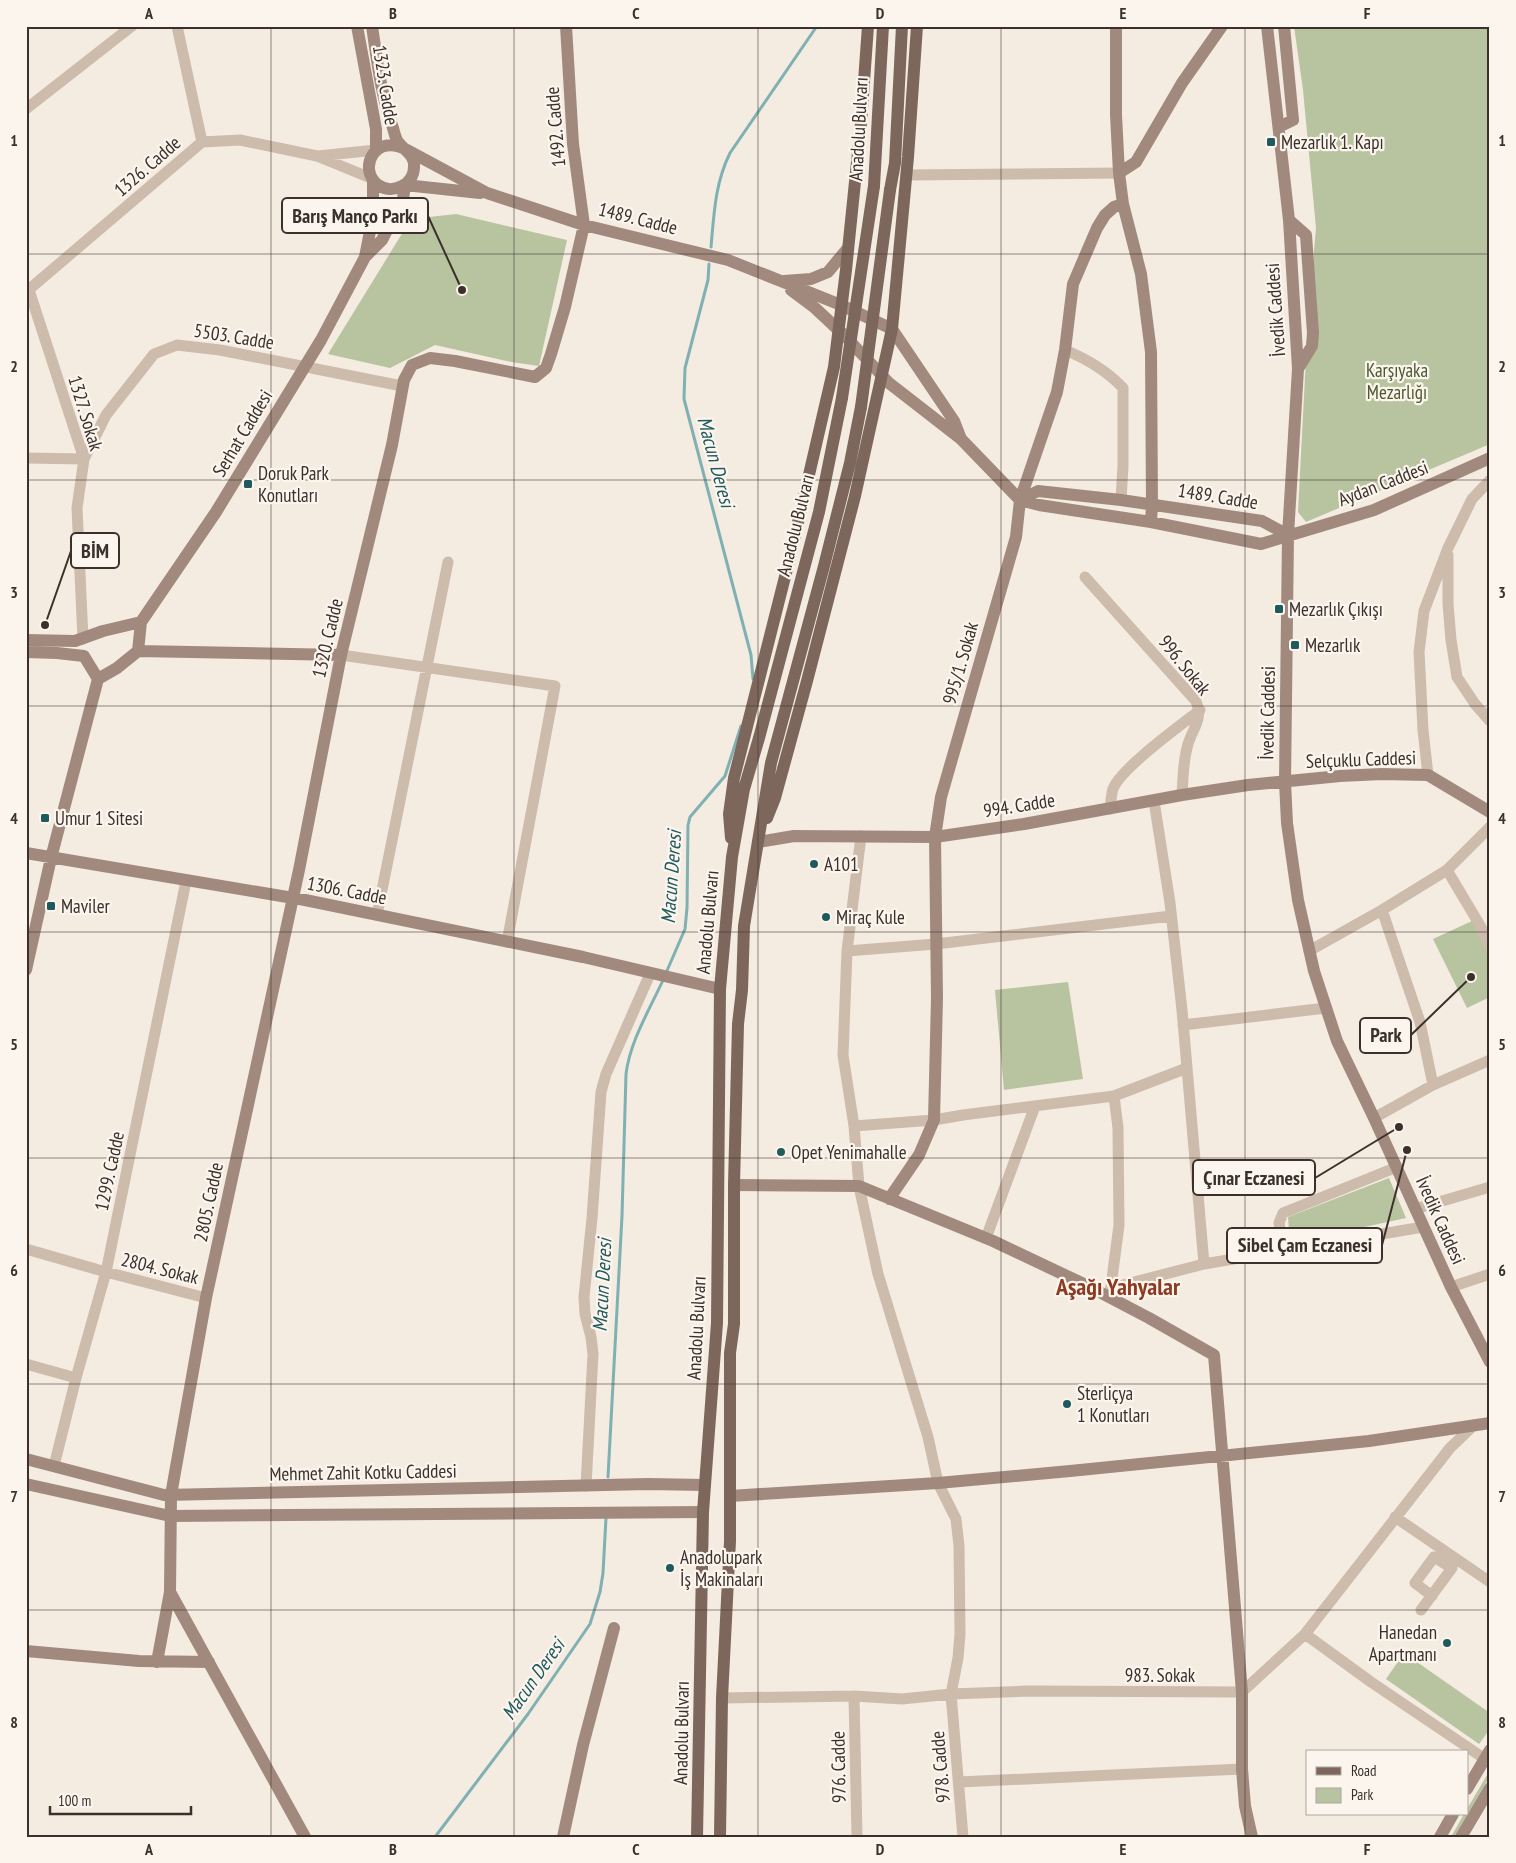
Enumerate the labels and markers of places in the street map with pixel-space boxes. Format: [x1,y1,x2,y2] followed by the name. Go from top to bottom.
[1281,130,1384,154] place label: Mezarlık 1. Kapı
[1265,136,1277,148] marker: Mezarlık 1. Kapı
[282,198,428,233] callout: Barış Manço Parkı
[258,461,329,507] place label: Doruk Park Konutları
[242,478,254,490] marker: Doruk Park Konutları
[71,533,119,568] callout: BİM
[1289,597,1383,621] place label: Mezarlık Çıkışı
[1273,603,1285,615] marker: Mezarlık Çıkışı
[1305,633,1361,657] place label: Mezarlık
[1289,639,1301,651] marker: Mezarlık
[55,806,143,830] place label: Umur 1 Sitesi
[39,812,51,824] marker: Umur 1 Sitesi
[824,852,859,876] place label: A101
[808,858,820,870] marker: A101
[61,894,110,918] place label: Maviler
[45,900,57,912] marker: Maviler
[836,905,905,929] place label: Miraç Kule
[820,911,832,923] marker: Miraç Kule
[1360,1018,1411,1053] callout: Park
[791,1140,907,1164] place label: Opet Yenimahalle
[775,1146,787,1158] marker: Opet Yenimahalle
[1193,1160,1315,1195] callout: Çınar Eczanesi
[1227,1228,1382,1263] callout: Sibel Çam Eczanesi
[1077,1381,1150,1427] place label: Sterliçya 1 Konutları
[1061,1398,1073,1410] marker: Sterliçya 1 Konutları
[680,1545,763,1591] place label: Anadolupark İş Makinaları
[664,1562,676,1574] marker: Anadolupark İş Makinaları
[1369,1620,1437,1666] place label: Hanedan Apartmanı
[1441,1637,1453,1649] marker: Hanedan Apartmanı

